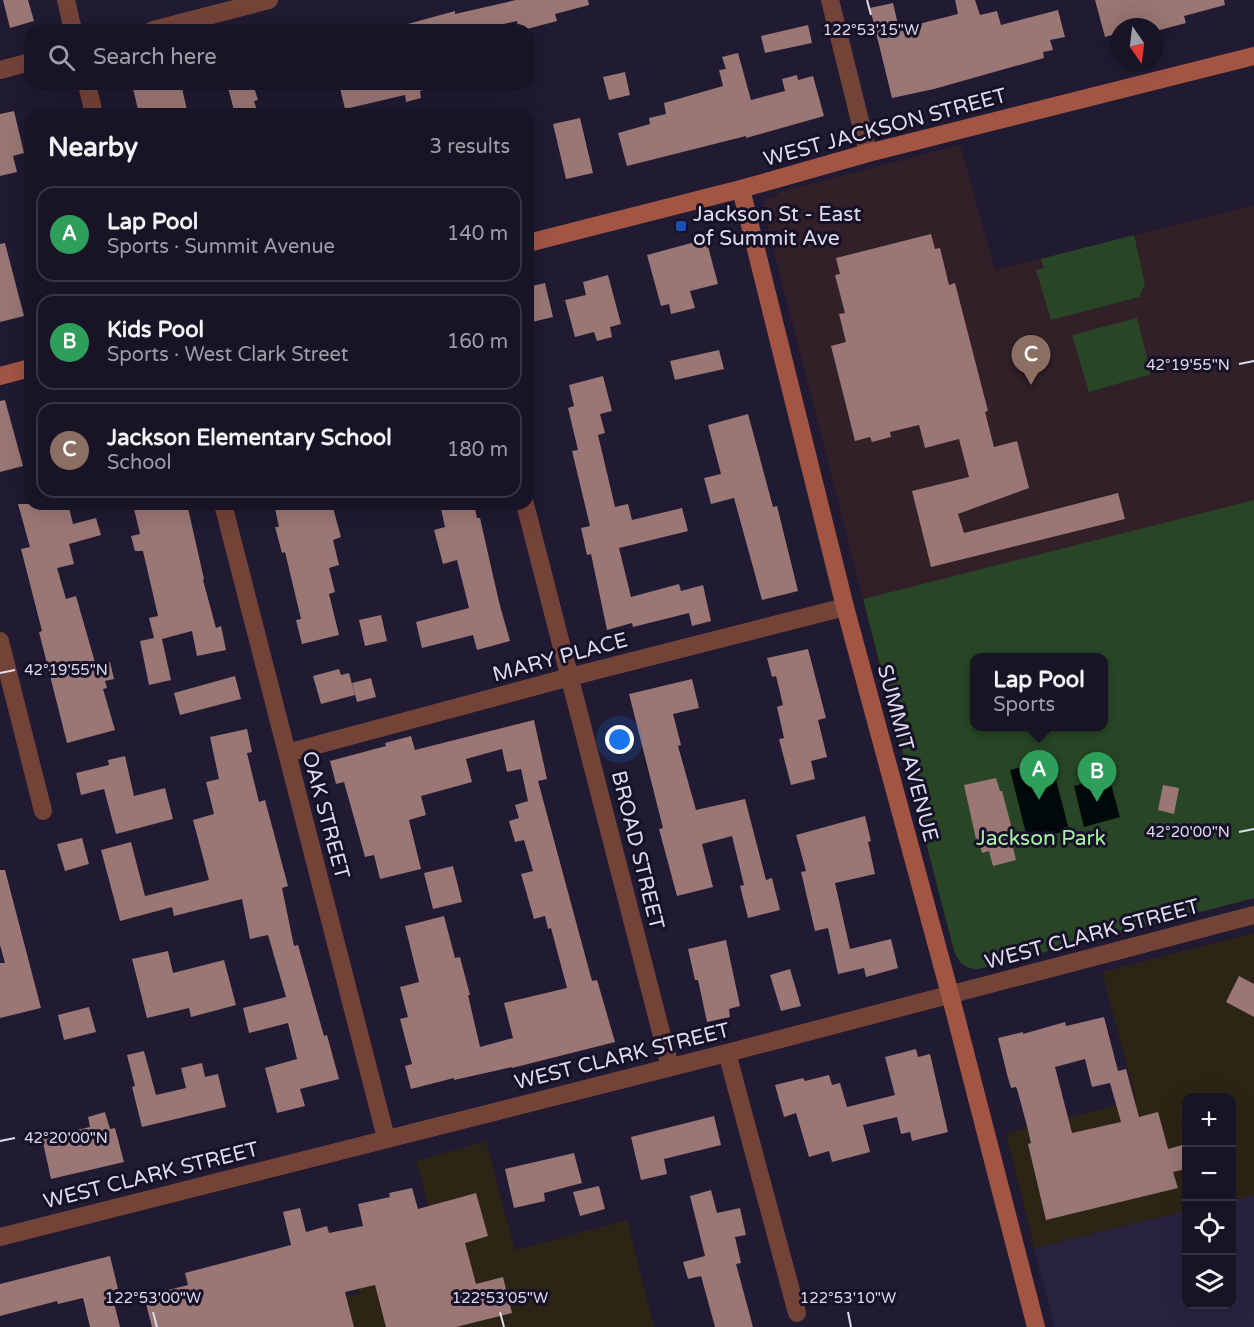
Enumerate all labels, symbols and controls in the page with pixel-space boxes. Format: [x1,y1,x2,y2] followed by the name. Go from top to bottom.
[1110,18,1164,72] north arrow
[823,21,919,39] text: 122°53'15"W
[24,24,534,90] search box
[45,41,78,74] icon: search
[93,44,217,70] text: Search here
[761,83,1010,172] street label: WEST JACKSON STREET
[48,132,138,163] text: Nearby
[430,135,510,159] text: 3 results
[693,202,861,251] place label: Jackson St - East of Summit Ave
[107,209,198,235] text: Lap Pool
[674,219,688,233] marker: Jackson St - East of Summit Ave
[62,222,77,246] text: A
[447,222,508,246] text: 140 m
[107,235,335,259] text: Sports · Summit Avenue
[107,317,204,343] text: Kids Pool
[63,330,76,354] text: B
[447,330,508,354] text: 160 m
[1012,336,1050,385] pin: C
[107,343,348,367] text: Sports · West Clark Street
[1146,356,1230,374] text: 42°19'55"N
[107,425,392,451] text: Jackson Elementary School
[63,438,76,462] text: C
[447,438,508,462] text: 180 m
[107,451,171,475] text: School
[490,627,630,688] street label: MARY PLACE
[970,653,1108,731] popup
[24,661,108,679] text: 42°19'55"N
[872,662,943,845] street label: SUMMIT AVENUE
[993,667,1085,693] text: Lap Pool
[993,693,1055,717] text: Sports
[605,725,634,754] your location
[296,748,355,882] street label: OAK STREET
[1020,750,1058,800] pin: A
[1078,752,1116,802] pin: B
[606,768,669,932] street label: BROAD STREET
[1146,823,1230,841] text: 42°20'00"N
[976,826,1106,851] park label: Jackson Park
[982,894,1202,975] street label: WEST CLARK STREET
[512,1018,733,1095] street label: WEST CLARK STREET
[1182,1093,1236,1309] map controls
[1182,1093,1236,1147] button: +
[24,1129,108,1147] text: 42°20'00"N
[41,1137,262,1214] street label: WEST CLARK STREET
[1182,1147,1236,1201] button: −
[1182,1201,1236,1255] button: locate
[1182,1255,1236,1309] button: layers
[105,1289,201,1307] text: 122°53'00"W
[452,1289,548,1307] text: 122°53'05"W
[800,1289,896,1307] text: 122°53'10"W

